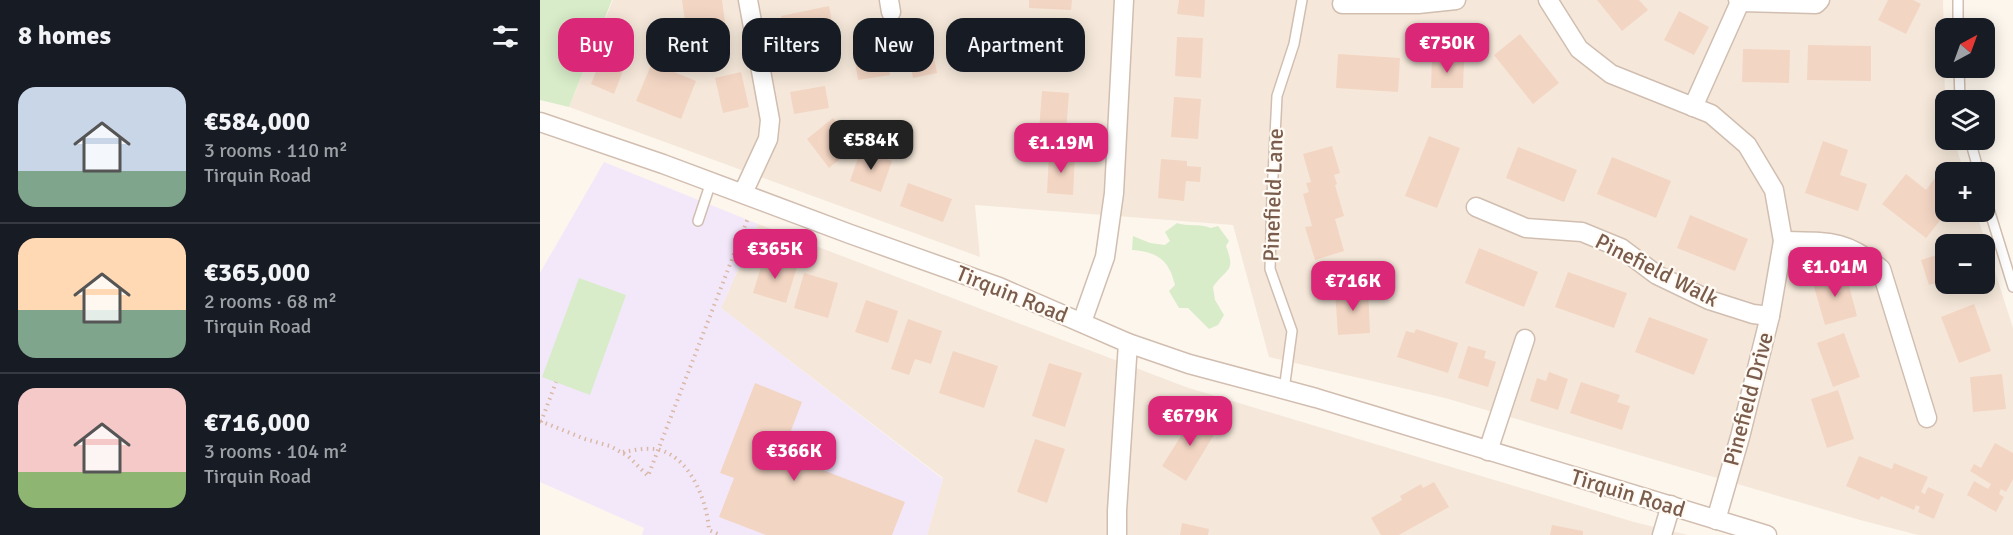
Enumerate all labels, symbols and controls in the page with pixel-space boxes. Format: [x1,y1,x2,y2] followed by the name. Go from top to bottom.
[558,18,634,72] chip: Buy
[646,18,730,72] chip: Rent
[742,18,841,72] chip: Filters
[853,18,934,72] chip: New
[946,18,1085,72] chip: Apartment
[1935,18,1995,78] north arrow
[1935,18,1995,294] map controls
[18,20,111,52] text: 8 homes
[489,20,522,53] icon: filters
[1405,23,1489,74] pin: €750K
[1419,30,1475,55] text: €750K
[1935,90,1995,150] button: layers
[204,106,310,138] text: €584,000
[66,111,138,183] icon: home
[829,120,913,171] pin: €584K
[1012,123,1110,174] pin: €1.19M
[843,127,899,152] text: €584K
[1257,128,1289,262] street label: Pinefield Lane
[1028,130,1094,155] text: €1.19M
[204,138,348,163] text: 3 rooms · 110 m²
[1935,162,1995,222] button: +
[204,163,311,188] text: Tirquin Road
[1591,227,1723,313] street label: Pinefield Walk
[733,229,817,280] pin: €365K
[1935,234,1995,294] button: −
[747,236,803,261] text: €365K
[1786,247,1884,298] pin: €1.01M
[1802,254,1868,279] text: €1.01M
[204,257,310,289] text: €365,000
[952,259,1072,329] street label: Tirquin Road
[1311,261,1395,312] pin: €716K
[66,262,138,334] icon: home
[1325,268,1381,293] text: €716K
[204,289,337,314] text: 2 rooms · 68 m²
[204,314,311,339] text: Tirquin Road
[1717,329,1779,469] street label: Pinefield Drive
[1148,396,1232,447] pin: €679K
[1162,403,1218,428] text: €679K
[204,407,310,439] text: €716,000
[66,412,138,484] icon: home
[752,431,836,482] pin: €366K
[766,438,822,463] text: €366K
[204,439,348,464] text: 3 rooms · 104 m²
[1568,463,1688,523] street label: Tirquin Road
[204,464,311,489] text: Tirquin Road

